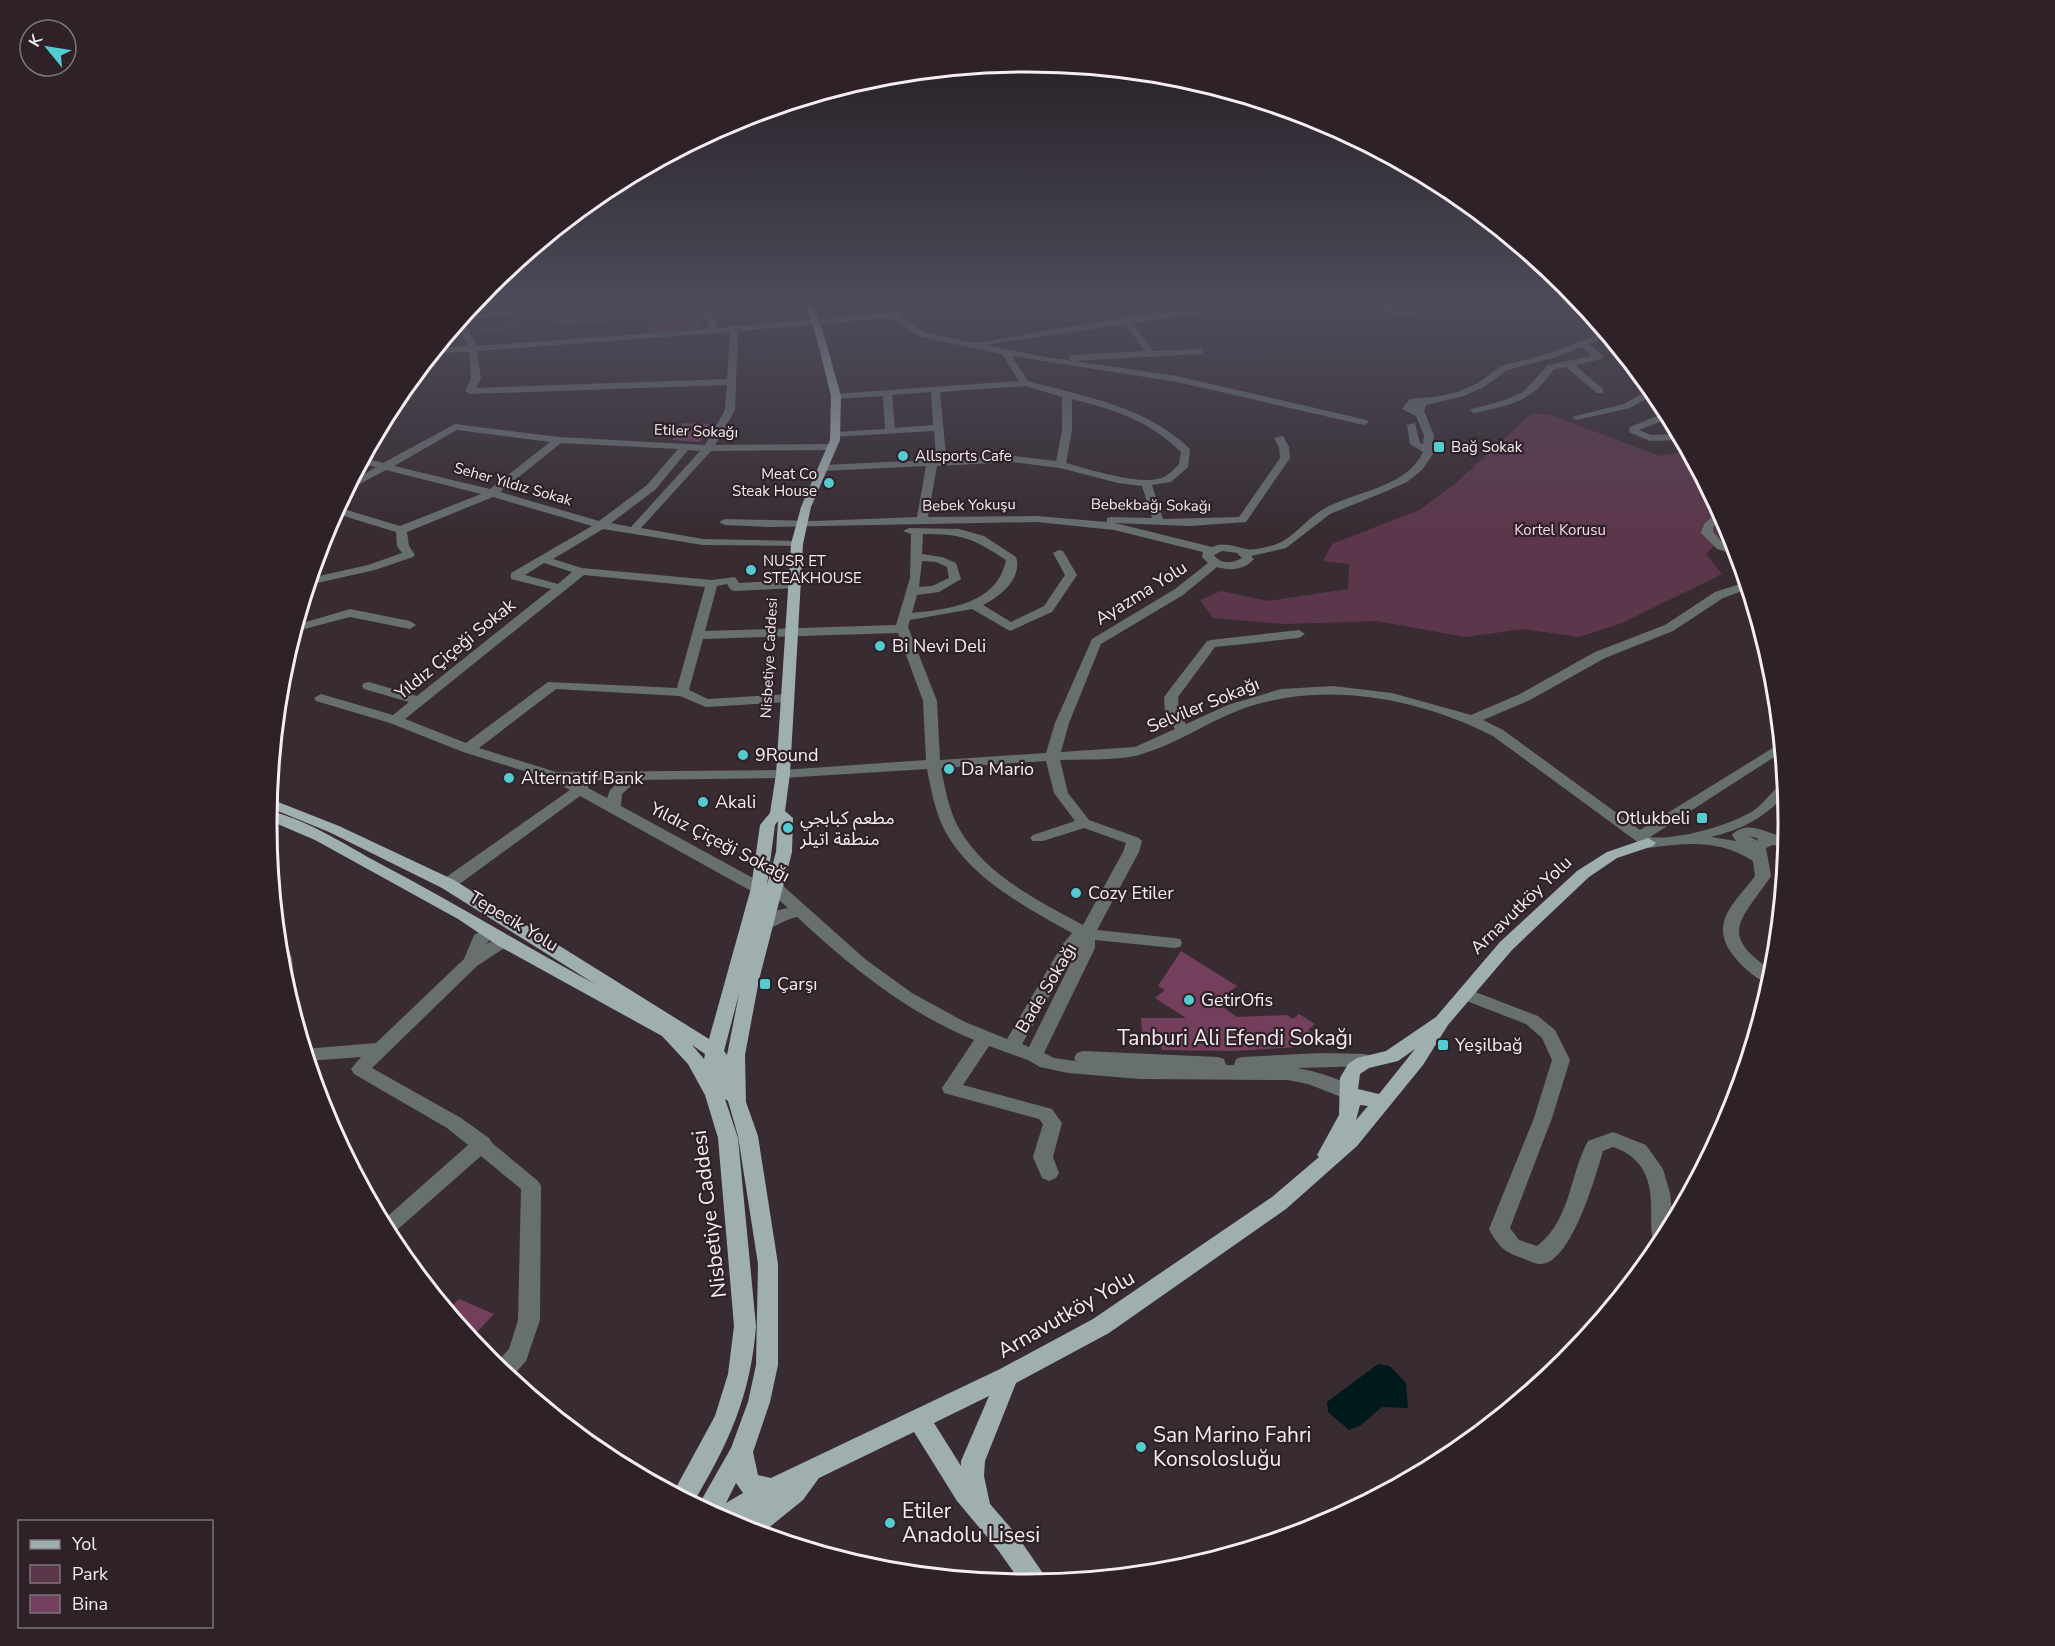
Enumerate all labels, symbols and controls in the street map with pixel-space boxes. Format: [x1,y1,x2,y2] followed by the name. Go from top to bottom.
[18,18,78,78] north arrow
[24,30,49,51] text: K
[654,420,738,442] street label: Etiler Sokağı
[1451,437,1523,457] place label: Bağ Sokak
[1432,440,1446,454] marker: Bağ Sokak
[915,446,1012,466] place label: Allsports Cafe
[896,449,910,463] marker: Allsports Cafe
[452,458,575,511] street label: Seher Yıldız Sokak
[732,464,817,501] place label: Meat Co Steak House
[822,476,836,490] marker: Meat Co Steak House
[922,494,1016,516] street label: Bebek Yokuşu
[1091,494,1211,516] street label: Bebekbağı Sokağı
[1514,520,1606,540] park label: Kortel Korusu
[763,551,862,588] place label: NUSR ET STEAKHOUSE
[1091,555,1191,631] street label: Ayazma Yolu
[744,563,758,577] marker: NUSR ET STEAKHOUSE
[389,592,521,706] street label: Yıldız Çiçeği Sokak
[756,597,782,719] street label: Nisbetiye Caddesi
[892,634,986,658] place label: Bi Nevi Deli
[873,639,887,653] marker: Bi Nevi Deli
[1143,672,1263,738] street label: Selviler Sokağı
[755,743,818,767] place label: 9Round
[736,748,750,762] marker: 9Round
[961,757,1034,781] place label: Da Mario
[942,762,956,776] marker: Da Mario
[521,766,644,790] place label: Alternatif Bank
[502,771,516,785] marker: Alternatif Bank
[715,790,756,814] place label: Akali
[696,795,710,809] marker: Akali
[645,796,794,888] street label: Yıldız Çiçeği Sokağı
[799,806,895,851] place label: مطعم كبابجي منطقة اتيلر
[1616,806,1690,830] place label: Otlukbeli
[1695,811,1709,825] marker: Otlukbeli
[781,821,795,835] marker: مطعم كبابجي منطقة اتيلر
[1465,850,1577,960] street label: Arnavutköy Yolu
[1088,881,1174,905] place label: Cozy Etiler
[465,885,563,957] street label: Tepecik Yolu
[1069,886,1083,900] marker: Cozy Etiler
[1010,939,1082,1037] street label: Bade Sokağı
[777,972,818,996] place label: Çarşı
[758,977,772,991] marker: Çarşı
[1201,988,1273,1012] place label: GetirOfis
[1182,993,1196,1007] marker: GetirOfis
[1117,1024,1353,1052] street label: Tanburi Ali Efendi Sokağı
[1454,1033,1523,1057] place label: Yeşilbağ
[1436,1038,1450,1052] marker: Yeşilbağ
[685,1128,733,1300] street label: Nisbetiye Caddesi
[992,1263,1140,1365] street label: Arnavutköy Yolu
[1153,1421,1311,1473] place label: San Marino Fahri Konsolosluğu
[1134,1440,1148,1454] marker: San Marino Fahri Konsolosluğu
[902,1497,1040,1549] place label: Etiler Anadolu Lisesi
[883,1516,897,1530] marker: Etiler Anadolu Lisesi
[18,1520,213,1628] legend
[71,1532,97,1556] text: Yol
[72,1562,109,1586] text: Park
[72,1592,108,1616] text: Bina

